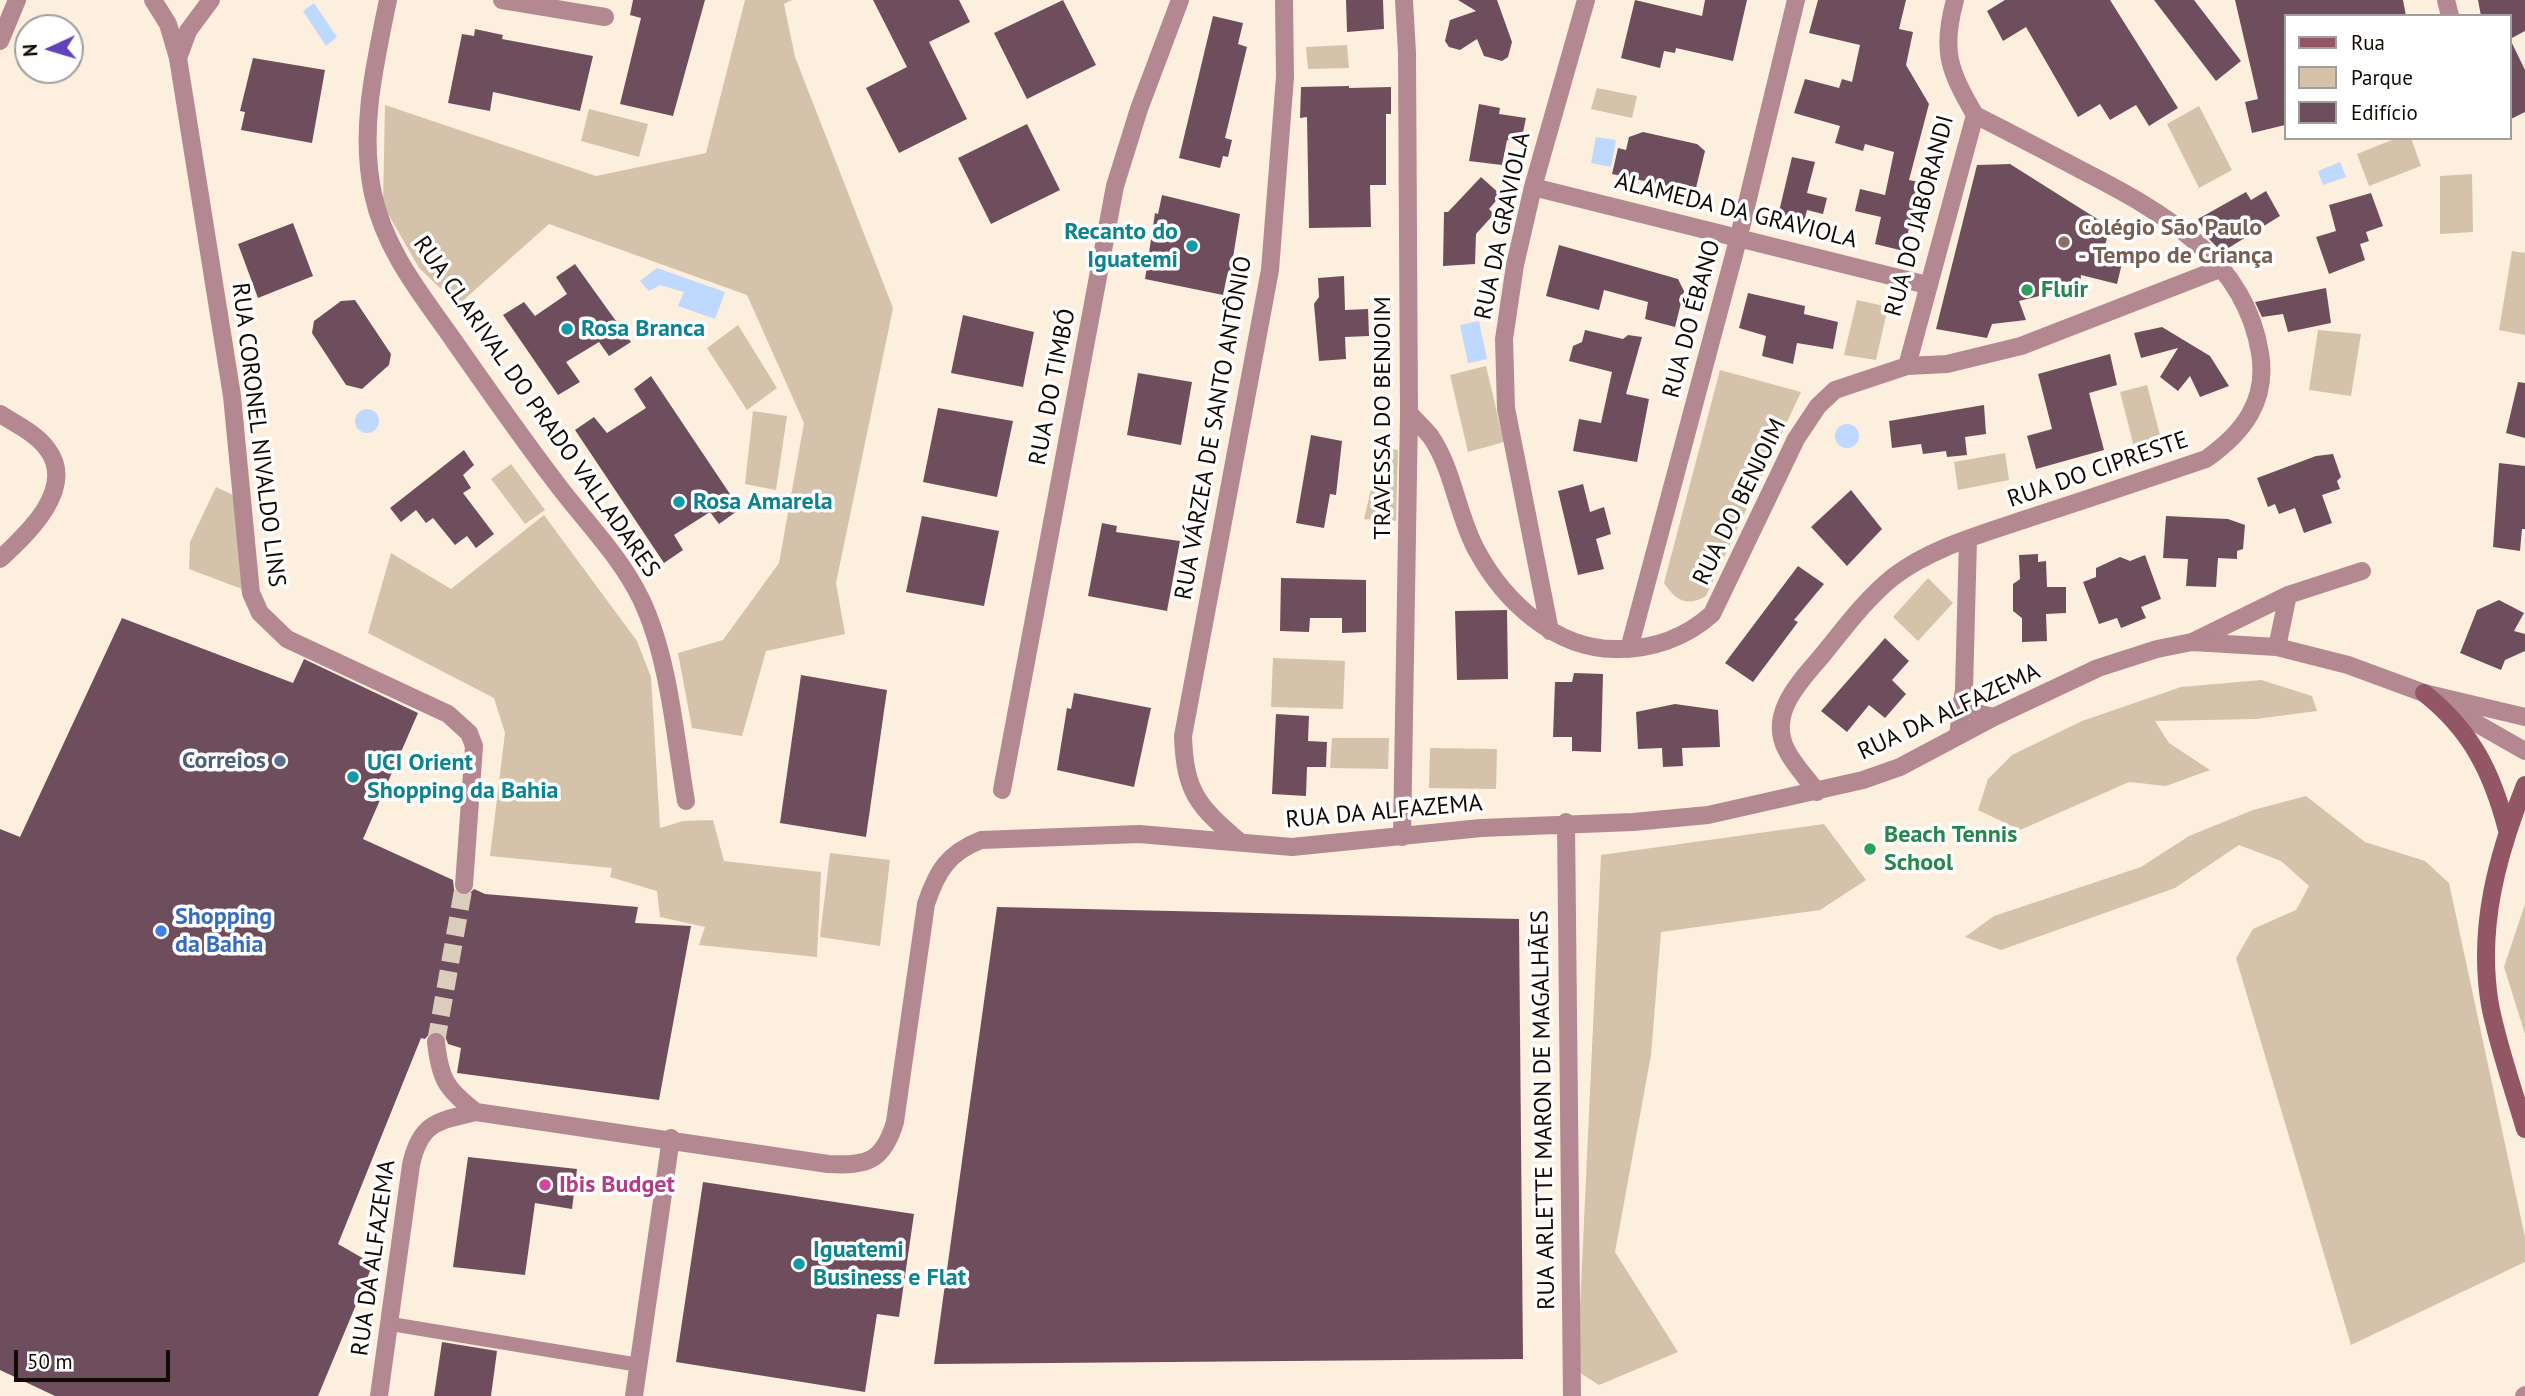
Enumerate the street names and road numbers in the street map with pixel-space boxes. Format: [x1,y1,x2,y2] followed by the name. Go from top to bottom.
[1879,112,1961,320] street label: RUA DO JABORANDI
[1469,130,1537,322] street label: RUA DA GRAVIOLA
[1612,167,1860,255] street label: ALAMEDA DA GRAVIOLA
[407,231,665,583] street label: RUA CLARIVAL DO PRADO VALLADARES
[1657,237,1727,401] street label: RUA DO ÉBANO
[1170,254,1258,602] street label: RUA VÁRZEA DE SANTO ANTÔNIO
[225,281,291,589] street label: RUA CORONEL NIVALDO LINS
[1369,296,1397,540] street label: TRAVESSA DO BENJOIM
[1024,306,1082,468] street label: RUA DO TIMBÓ
[1687,414,1793,590] street label: RUA DO BENJOIM
[2004,426,2192,514] street label: RUA DO CIPRESTE
[1853,657,2045,767] street label: RUA DA ALFAZEMA
[1284,789,1484,835] street label: RUA DA ALFAZEMA
[1526,910,1562,1310] street label: RUA ARLETTE MARON DE MAGALHÃES
[346,1158,402,1358] street label: RUA DA ALFAZEMA

